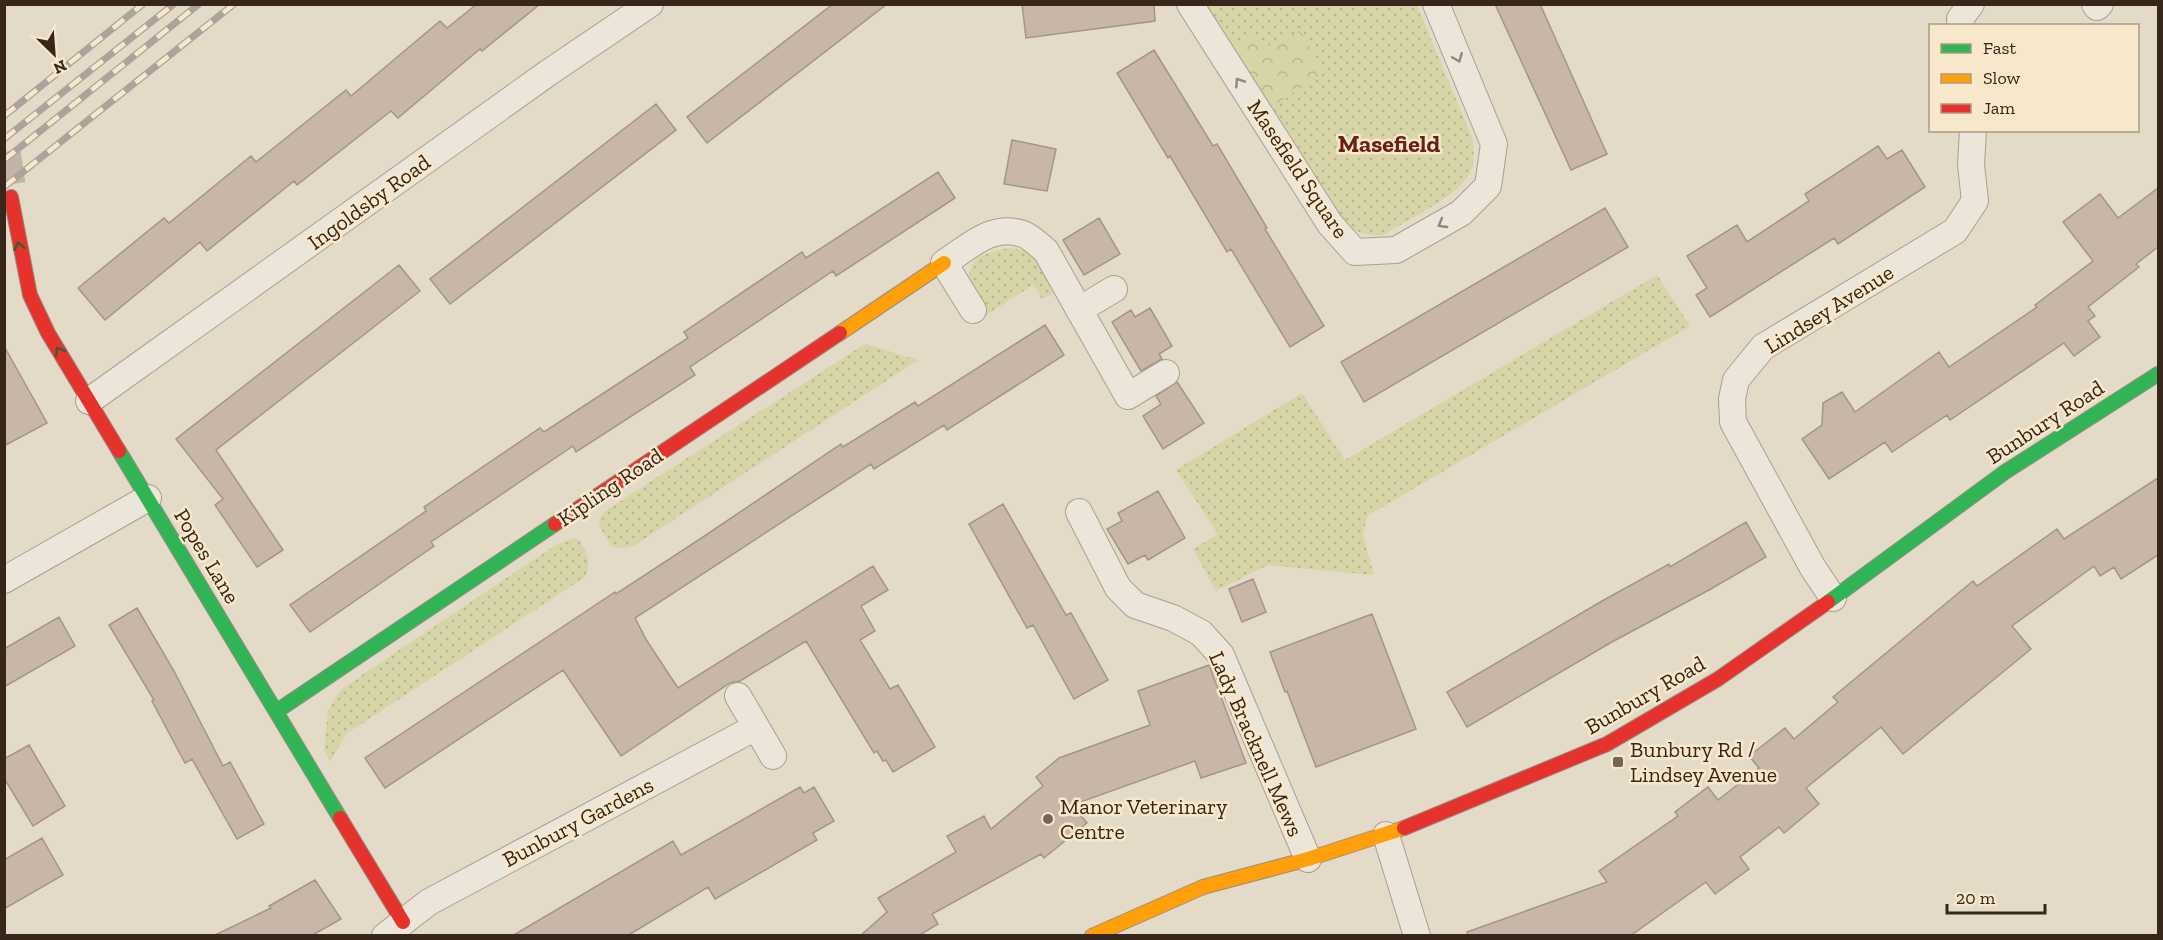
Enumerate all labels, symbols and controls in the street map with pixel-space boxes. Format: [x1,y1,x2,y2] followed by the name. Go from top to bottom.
[24,24,84,84] north arrow
[1929,24,2139,132] legend
[1983,37,2016,59] text: Fast
[1451,52,1463,63] one-way arrow
[51,56,70,78] text: N
[1983,67,2020,89] text: Slow
[1236,77,1247,88] one-way arrow
[1242,94,1354,244] street label: Masefield Square
[1983,97,2015,119] text: Jam
[1338,129,1441,158] district label: Masefield
[302,148,436,256] street label: Ingoldsby Road
[1438,216,1448,228] one-way arrow
[13,241,26,251] one-way arrow
[1759,259,1899,359] street label: Lindsey Avenue
[54,347,66,357] one-way arrow
[1981,374,2109,470] street label: Bunbury Road
[552,442,668,532] street label: Kipling Road
[168,504,246,608] street label: Popes Lane
[1203,647,1309,841] street label: Lady Bracknell Mews
[1580,650,1710,740] street label: Bunbury Road
[1630,736,1777,788] place label: Bunbury Rd / Lindsey Avenue
[1611,755,1625,769] marker: Bunbury Rd / Lindsey Avenue
[498,771,658,873] street label: Bunbury Gardens
[1060,793,1228,845] place label: Manor Veterinary Centre
[1041,812,1055,826] marker: Manor Veterinary Centre
[1947,877,2044,915] scale bar
[1956,887,1996,909] text: 20 m

